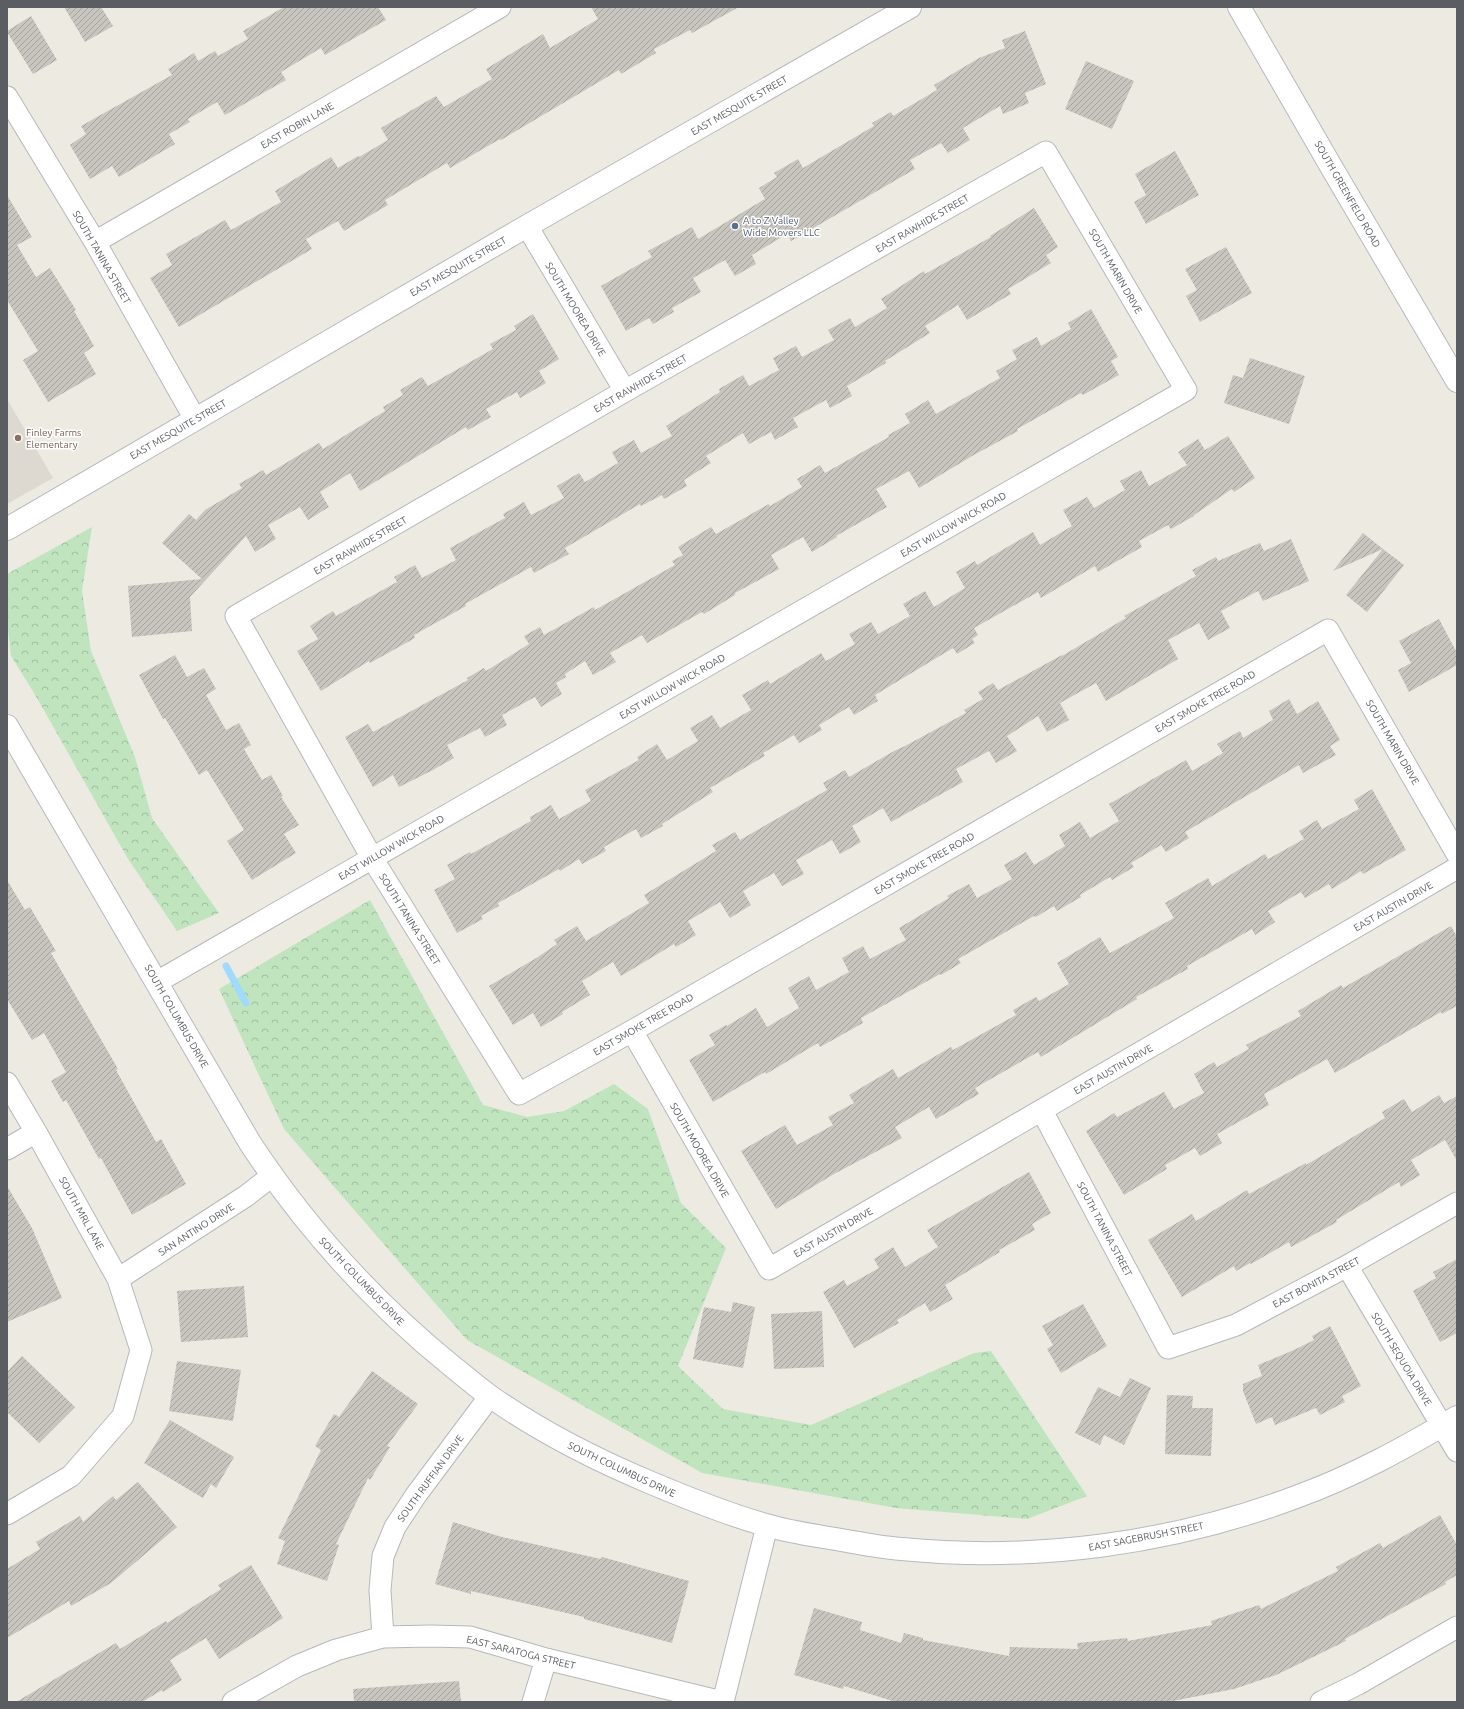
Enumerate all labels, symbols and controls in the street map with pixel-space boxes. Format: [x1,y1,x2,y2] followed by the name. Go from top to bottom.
[689,73,790,138] street label: EAST MESQUITE STREET
[259,100,336,151] street label: EAST ROBIN LANE
[1313,139,1383,249] street label: SOUTH GREENFIELD ROAD
[874,192,971,255] street label: EAST RAWHIDE STREET
[70,209,133,306] street label: SOUTH TANINA STREET
[743,215,820,238] place label: A to Z Valley Wide Movers LLC
[730,221,740,231] marker: A to Z Valley Wide Movers LLC
[1087,227,1144,316] street label: SOUTH MARIN DRIVE
[408,234,509,299] street label: EAST MESQUITE STREET
[543,260,608,358] street label: SOUTH MOOREA DRIVE
[592,352,689,415] street label: EAST RAWHIDE STREET
[128,397,229,462] street label: EAST MESQUITE STREET
[26,427,81,450] place label: Finley Farms Elementary
[13,433,23,443] marker: Finley Farms Elementary
[898,490,1008,559] street label: EAST WILLOW WICK ROAD
[312,514,409,577] street label: EAST RAWHIDE STREET
[617,652,727,721] street label: EAST WILLOW WICK ROAD
[1153,668,1257,735] street label: EAST SMOKE TREE ROAD
[1364,698,1421,787] street label: SOUTH MARIN DRIVE
[336,813,446,882] street label: EAST WILLOW WICK ROAD
[872,830,976,897] street label: EAST SMOKE TREE ROAD
[377,872,442,967] street label: SOUTH TANINA STREET
[1352,879,1435,934] street label: EAST AUSTIN DRIVE
[142,963,211,1070] street label: SOUTH COLUMBUS DRIVE
[591,991,695,1058] street label: EAST SMOKE TREE ROAD
[1072,1042,1155,1097] street label: EAST AUSTIN DRIVE
[668,1101,731,1200] street label: SOUTH MOOREA DRIVE
[57,1175,106,1252] street label: SOUTH MRL LANE
[1075,1180,1134,1279] street label: SOUTH TANINA STREET
[156,1201,236,1258] street label: SAN ANTINO DRIVE
[792,1205,875,1260] street label: EAST AUSTIN DRIVE
[317,1235,407,1328] street label: SOUTH COLUMBUS DRIVE
[1271,1255,1362,1310] street label: EAST BONITA STREET
[1369,1311,1434,1408] street label: SOUTH SEQUOIA DRIVE
[395,1432,466,1524] street label: SOUTH RUFFIAN DRIVE
[566,1440,678,1499] street label: SOUTH COLUMBUS DRIVE
[1088,1520,1205,1553] street label: EAST SAGEBRUSH STREET
[465,1634,577,1671] street label: EAST SARATOGA STREET

